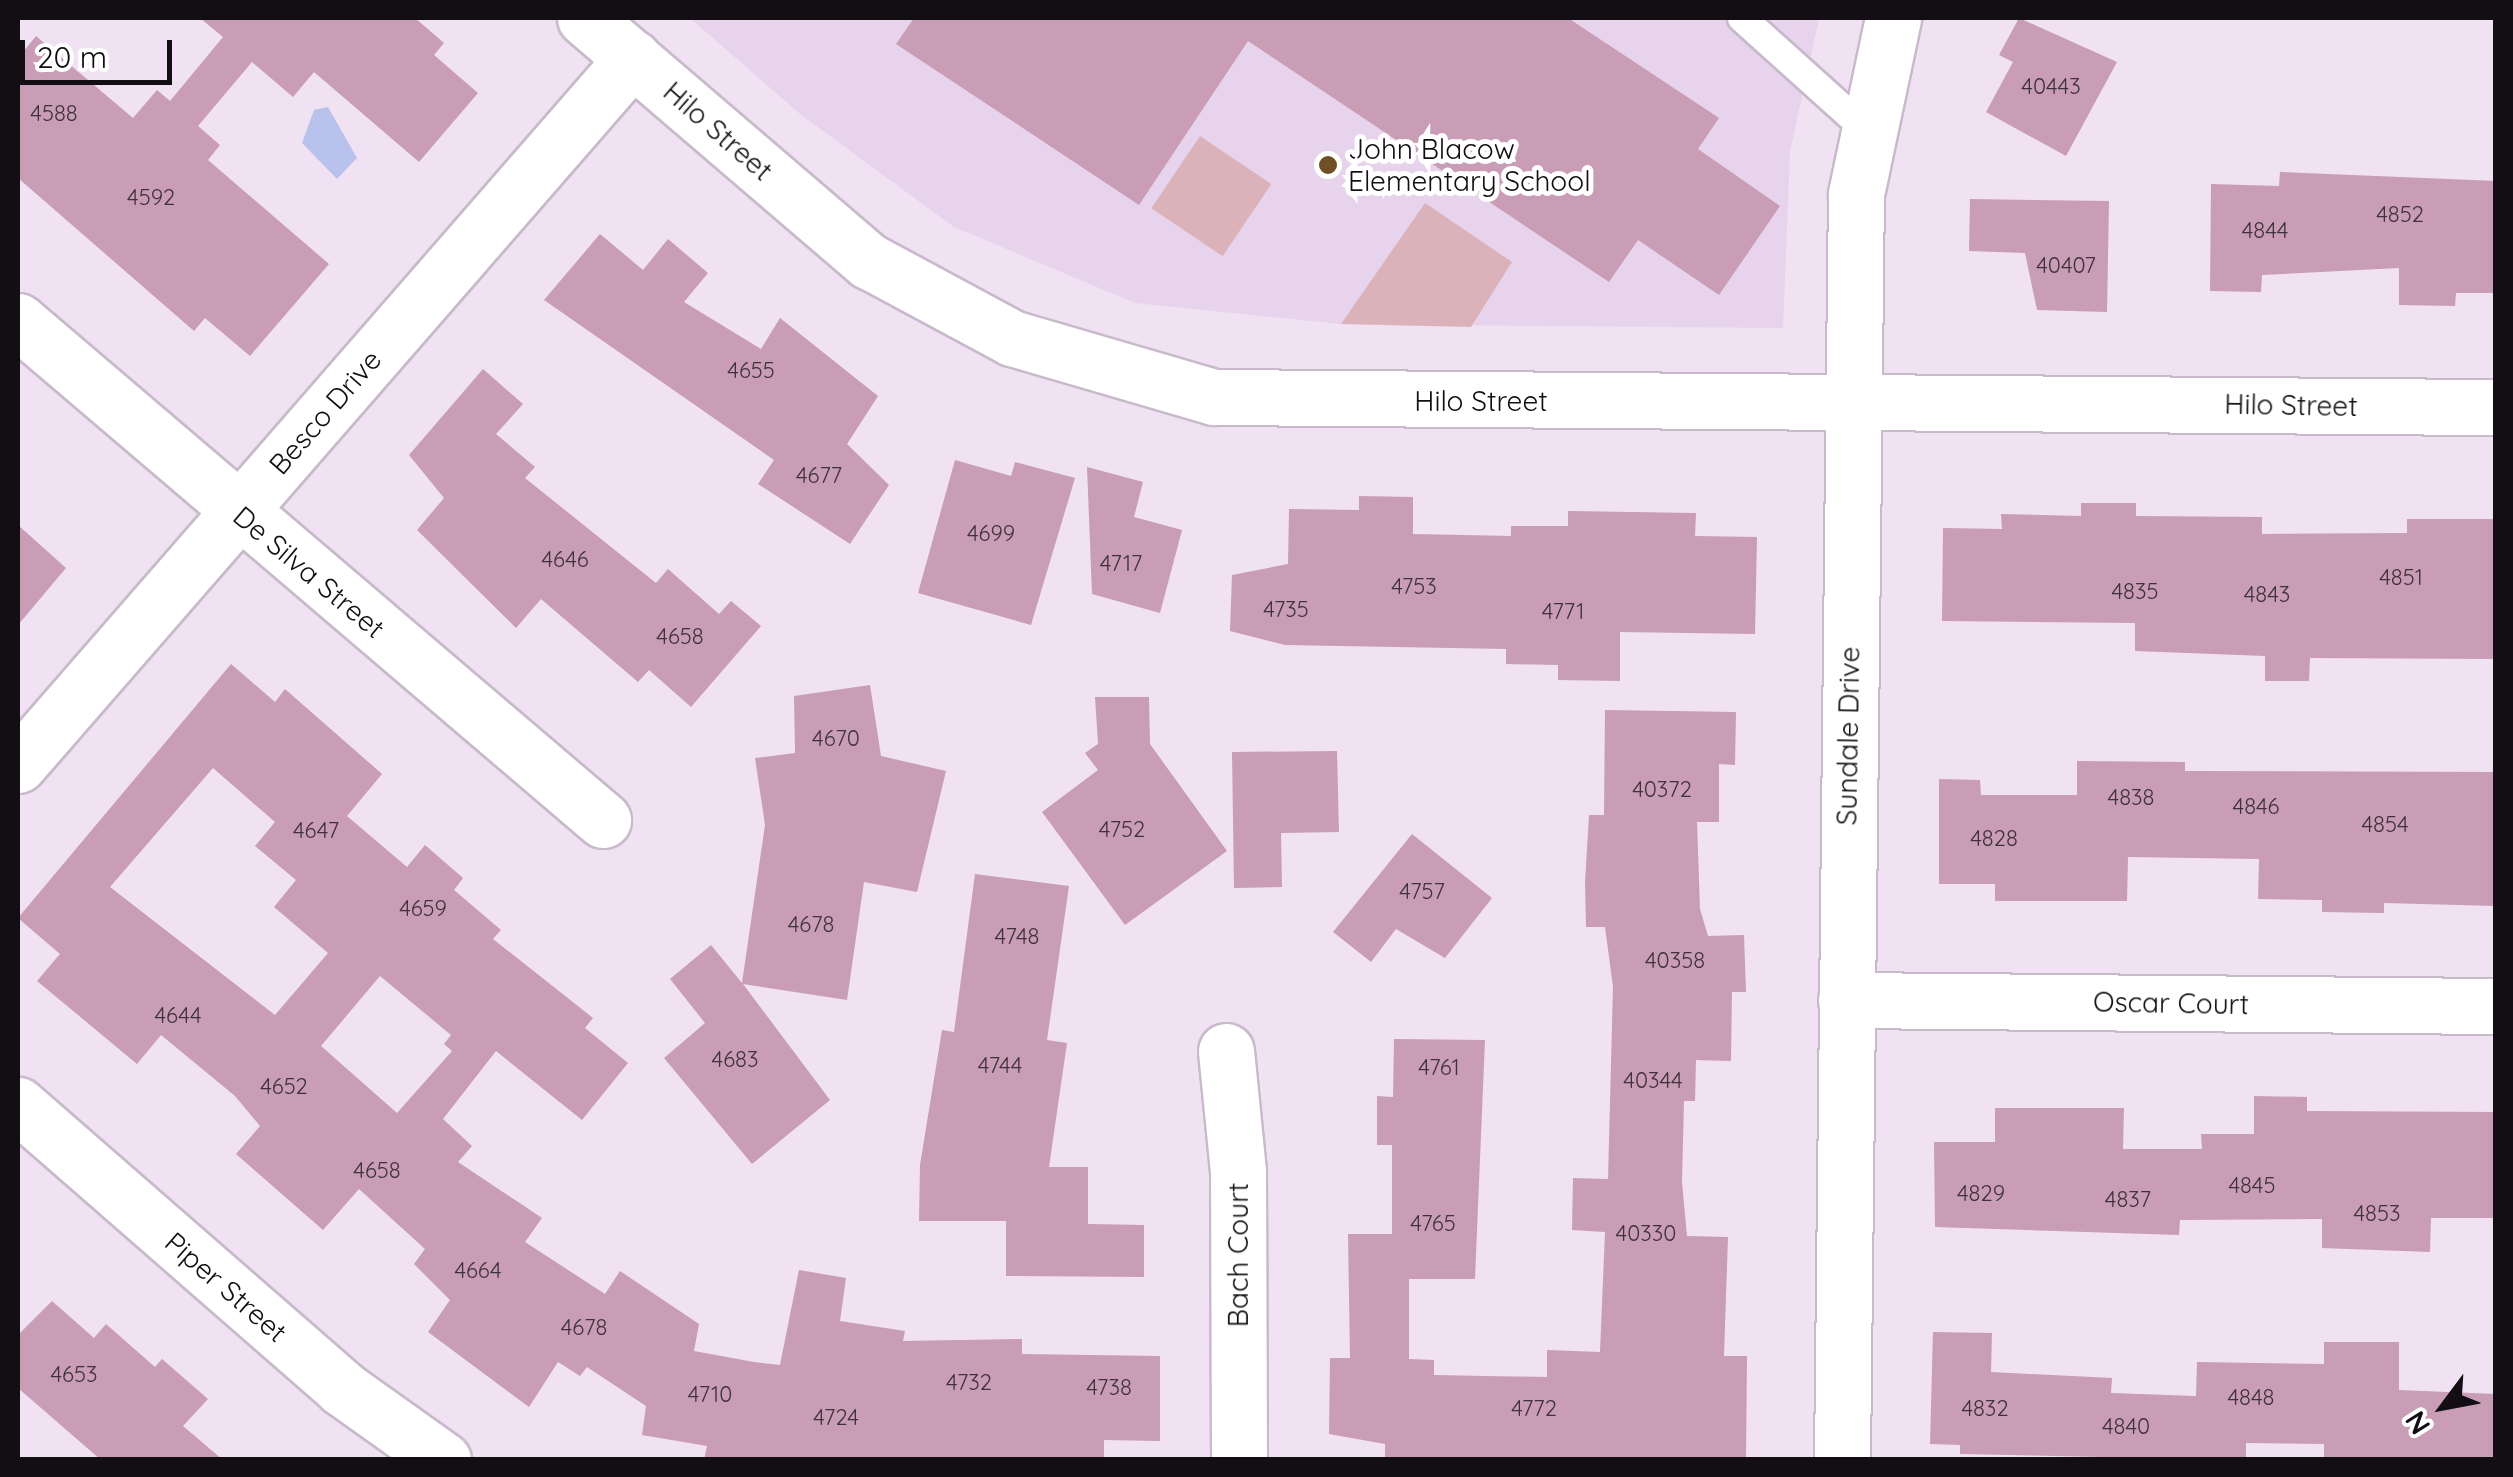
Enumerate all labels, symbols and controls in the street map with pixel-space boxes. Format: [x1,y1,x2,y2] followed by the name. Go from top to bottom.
[25,20,178,82] scale bar
[37,38,107,76] text: 20 m
[2021,74,2081,100] house number: 40443
[657,75,779,187] street label: Hilo Street
[30,101,78,127] house number: 4588
[1348,132,1591,198] place label: John Blacow Elementary School
[1317,154,1339,176] marker: John Blacow Elementary School
[127,185,175,211] house number: 4592
[2376,202,2424,228] house number: 4852
[2242,218,2288,244] house number: 4844
[2036,253,2096,279] house number: 40407
[262,343,388,481] street label: Besco Drive
[727,358,775,384] house number: 4655
[1414,384,1548,418] street label: Hilo Street
[2224,387,2358,423] street label: Hilo Street
[796,463,842,489] house number: 4677
[227,499,391,645] street label: De Silva Street
[967,521,1015,547] house number: 4699
[541,547,589,573] house number: 4646
[1100,551,1142,577] house number: 4717
[2379,565,2423,591] house number: 4851
[1391,574,1437,600] house number: 4753
[2112,579,2158,605] house number: 4835
[2244,582,2290,608] house number: 4843
[1263,597,1309,623] house number: 4735
[1542,599,1584,625] house number: 4771
[656,624,704,650] house number: 4658
[1830,646,1866,826] street label: Sundale Drive
[812,726,860,752] house number: 4670
[1632,777,1692,803] house number: 40372
[2108,785,2154,811] house number: 4838
[2233,794,2279,820] house number: 4846
[2361,812,2409,838] house number: 4854
[1099,817,1145,843] house number: 4752
[293,818,339,844] house number: 4647
[1970,826,2018,852] house number: 4828
[1399,879,1445,905] house number: 4757
[399,896,447,922] house number: 4659
[788,912,834,938] house number: 4678
[995,924,1039,950] house number: 4748
[1645,948,1705,974] house number: 40358
[2093,985,2249,1021] street label: Oscar Court
[155,1003,201,1029] house number: 4644
[712,1047,758,1073] house number: 4683
[978,1053,1022,1079] house number: 4744
[1418,1055,1460,1081] house number: 4761
[1623,1068,1683,1094] house number: 40344
[260,1074,308,1100] house number: 4652
[353,1158,401,1184] house number: 4658
[2228,1173,2276,1199] house number: 4845
[1957,1181,2005,1207] house number: 4829
[1221,1183,1255,1327] street label: Bach Court
[2105,1187,2151,1213] house number: 4837
[2354,1201,2400,1227] house number: 4853
[1410,1211,1456,1237] house number: 4765
[1616,1221,1676,1247] house number: 40330
[158,1225,294,1349] street label: Piper Street
[454,1258,502,1284] house number: 4664
[561,1315,607,1341] house number: 4678
[2393,1357,2493,1457] north arrow
[51,1362,97,1388] house number: 4653
[946,1370,992,1396] house number: 4732
[1086,1375,1132,1401] house number: 4738
[688,1382,732,1408] house number: 4710
[2228,1385,2274,1411] house number: 4848
[1511,1396,1557,1422] house number: 4772
[1961,1396,2009,1422] house number: 4832
[813,1405,859,1431] house number: 4724
[2397,1405,2437,1441] text: N
[2102,1414,2150,1440] house number: 4840

